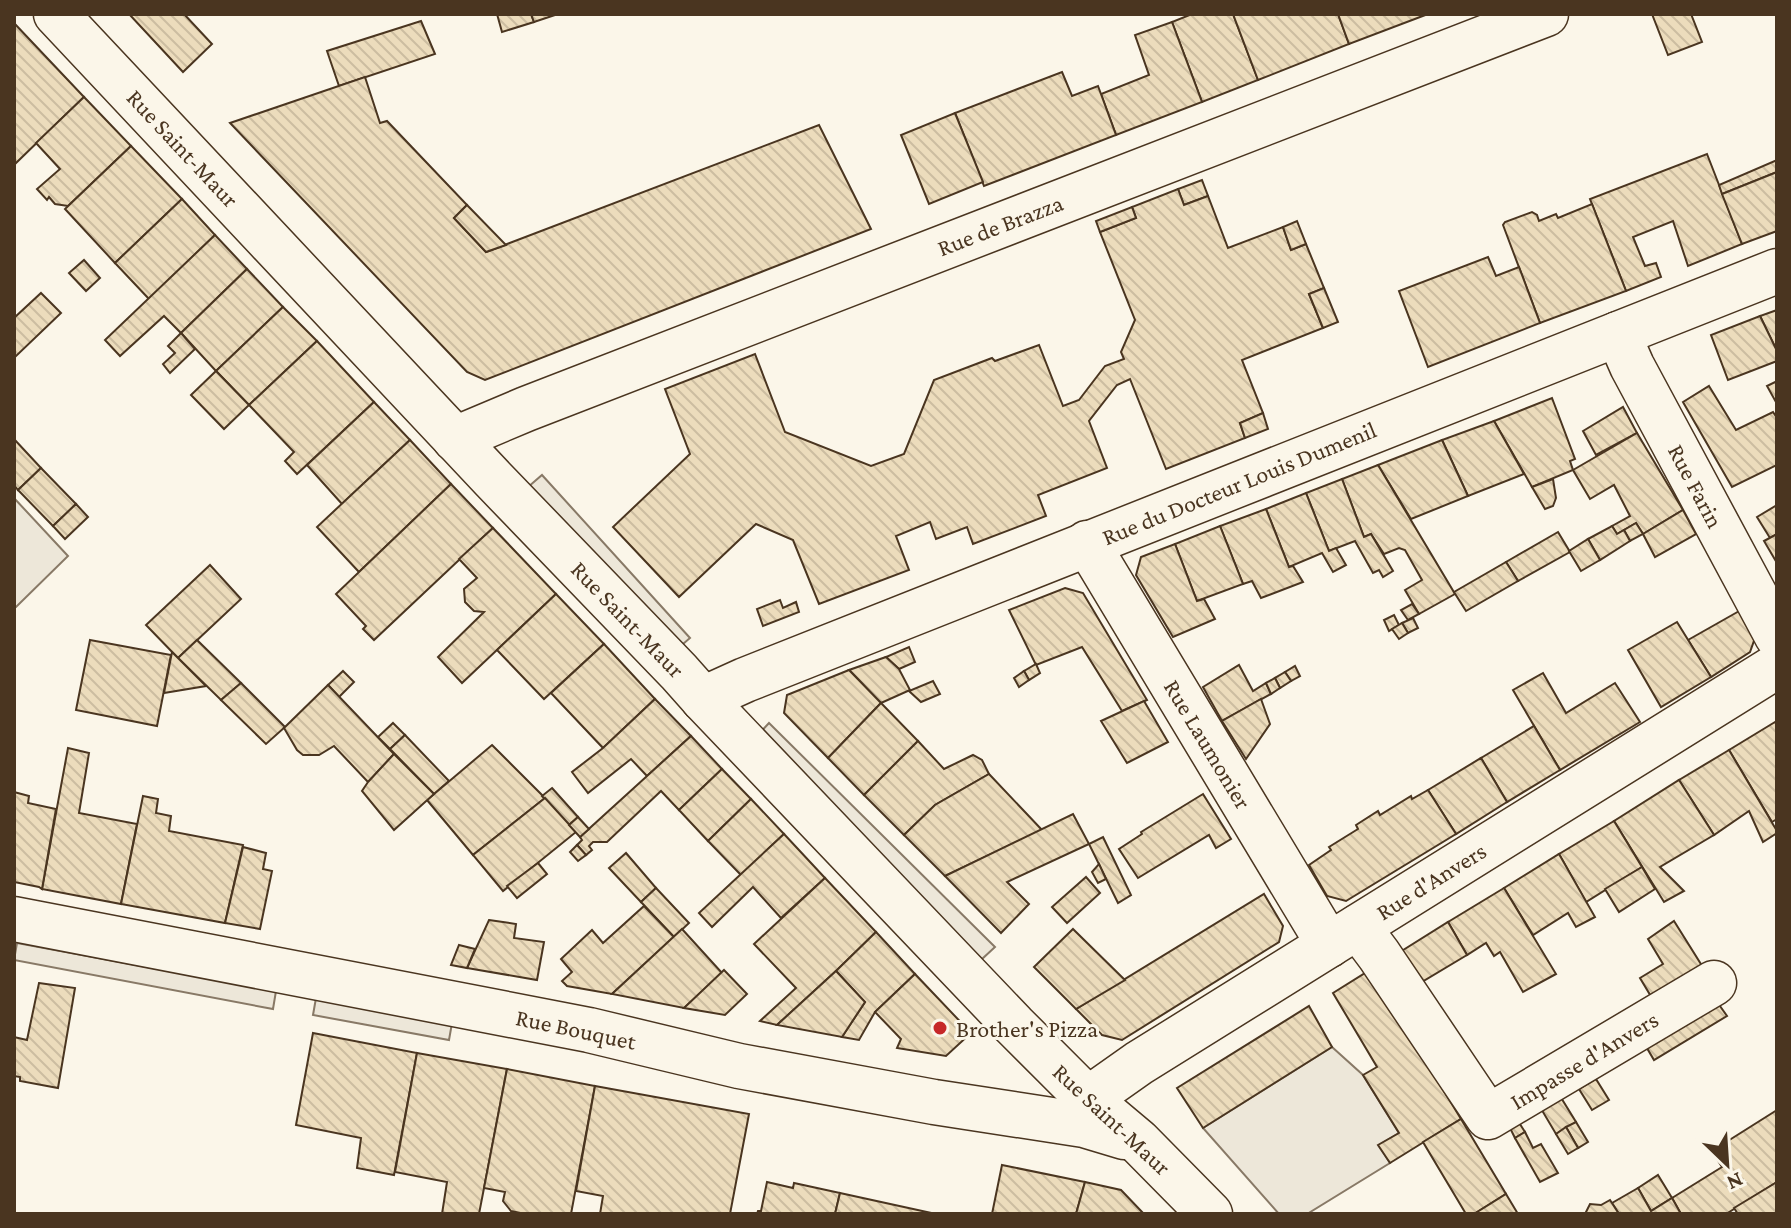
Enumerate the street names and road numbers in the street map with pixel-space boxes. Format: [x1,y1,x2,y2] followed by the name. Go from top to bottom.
[122,84,245,213] street label: Rue Saint-Maur
[933,189,1067,261] street label: Rue de Brazza
[1098,416,1380,550] street label: Rue du Docteur Louis Dumenil
[1663,440,1729,533] street label: Rue Farin
[566,555,691,683] street label: Rue Saint-Maur
[1159,674,1257,814] street label: Rue Laumonier
[1371,837,1491,925] street label: Rue d'Anvers
[514,1003,640,1055] street label: Rue Bouquet
[1505,1005,1663,1115] street label: Impasse d'Anvers
[1048,1058,1177,1181] street label: Rue Saint-Maur

